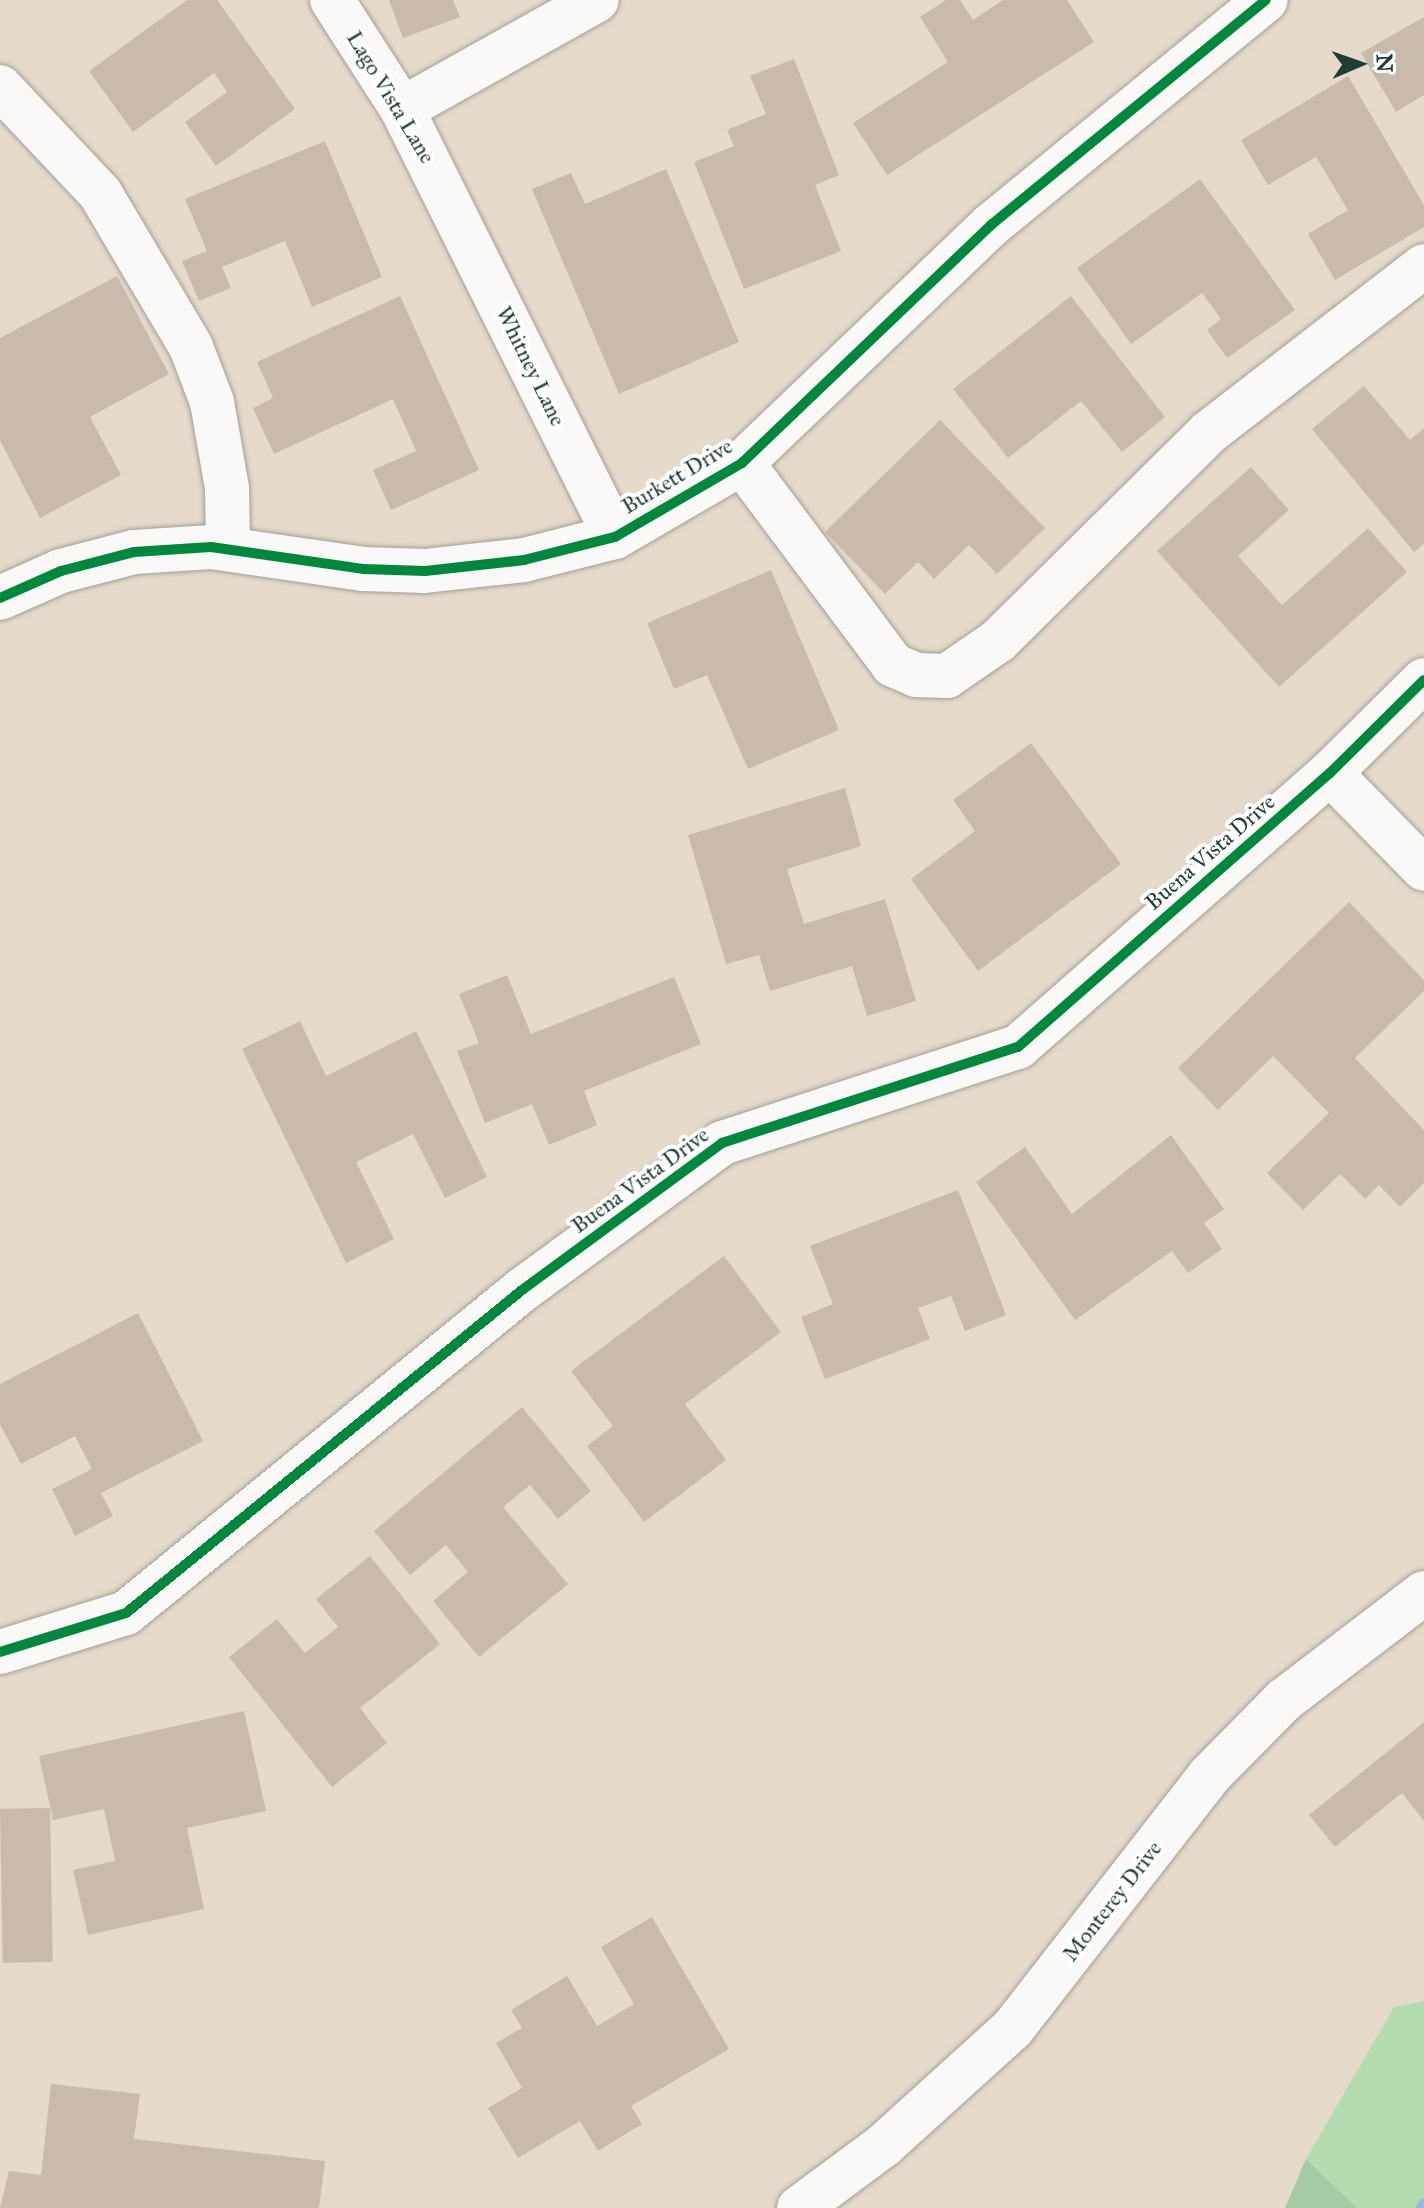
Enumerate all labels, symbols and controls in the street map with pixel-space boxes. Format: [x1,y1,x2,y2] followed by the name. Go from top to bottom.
[1320,24,1400,104] north arrow
[341,26,441,168] street label: Lago Vista Lane
[1371,53,1398,73] text: N
[491,302,571,430] street label: Whitney Lane
[617,433,737,519] street label: Burkett Drive
[1140,788,1280,916] street label: Buena Vista Drive
[566,1121,714,1239] street label: Buena Vista Drive
[1057,1836,1167,1966] street label: Monterey Drive

